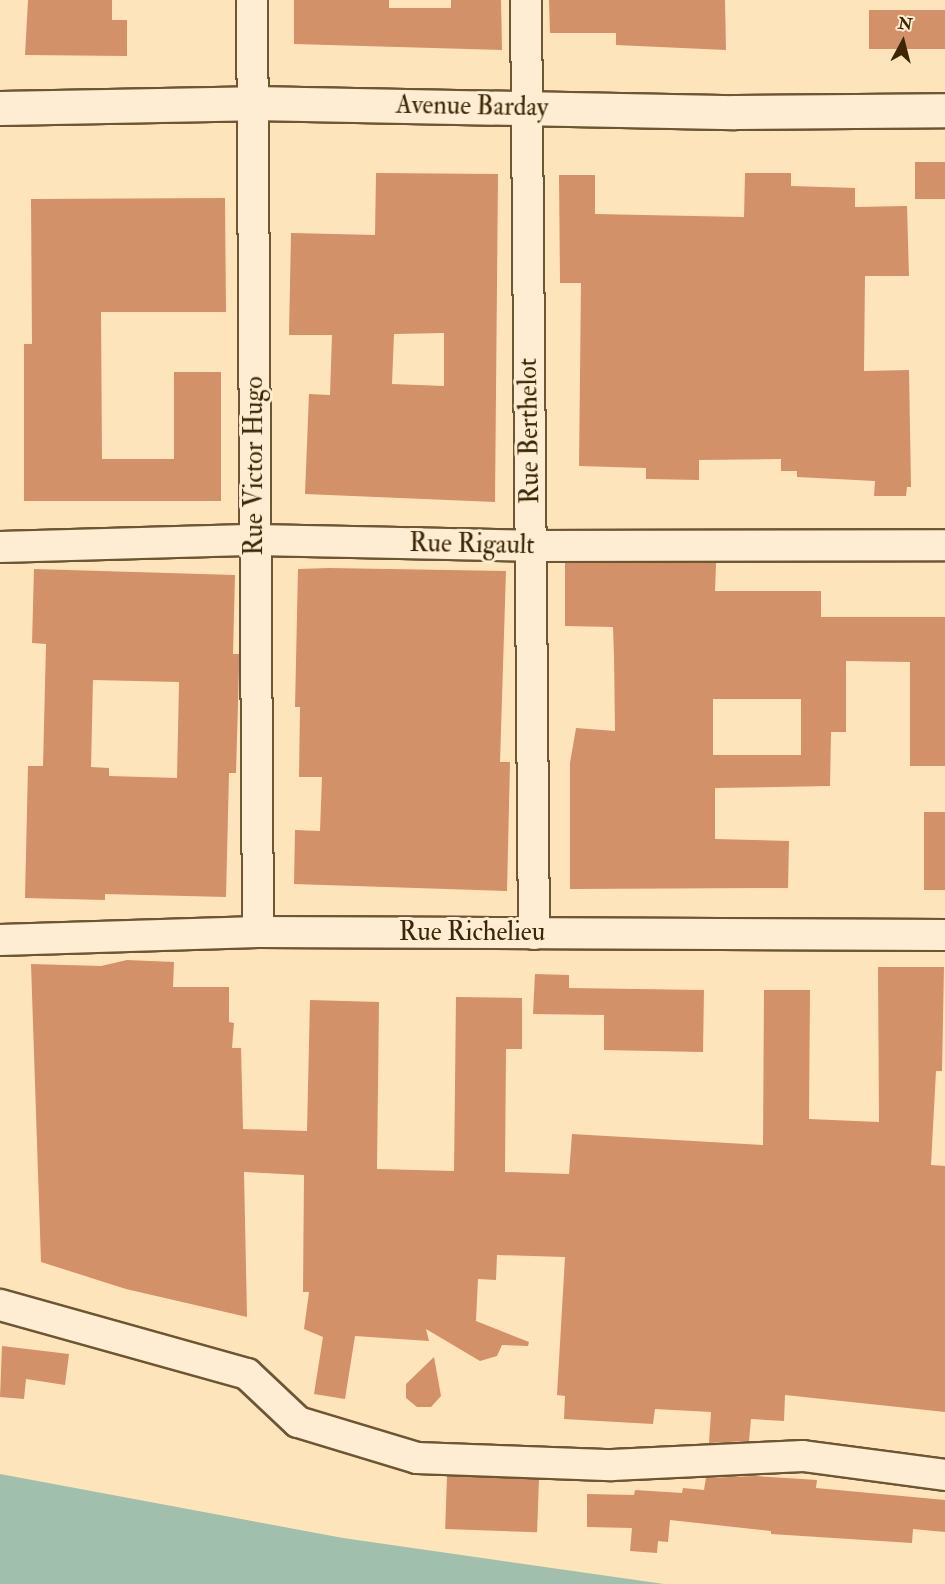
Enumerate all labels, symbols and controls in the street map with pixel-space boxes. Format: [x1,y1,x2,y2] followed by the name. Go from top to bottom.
[873,12,933,72] north arrow
[897,13,914,35] text: N
[395,90,549,124] street label: Avenue Barday
[513,358,547,504] street label: Rue Berthelot
[239,376,271,556] street label: Rue Victor Hugo
[409,528,535,562] street label: Rue Rigault
[399,917,545,949] street label: Rue Richelieu

